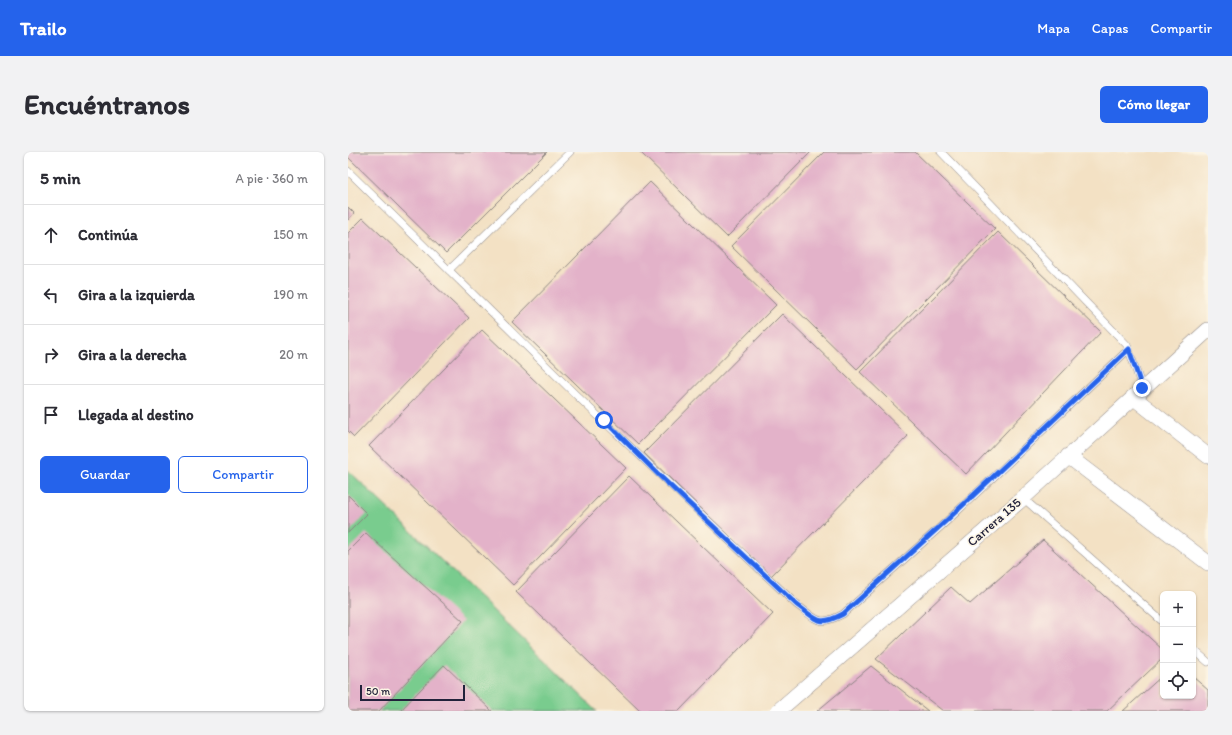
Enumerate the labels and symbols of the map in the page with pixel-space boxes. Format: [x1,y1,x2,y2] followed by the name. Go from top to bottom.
[1133,379,1151,397] route end
[595,411,613,429] route start
[964,495,1024,549] street label: Carrera 135
[360,683,465,702] scale bar

